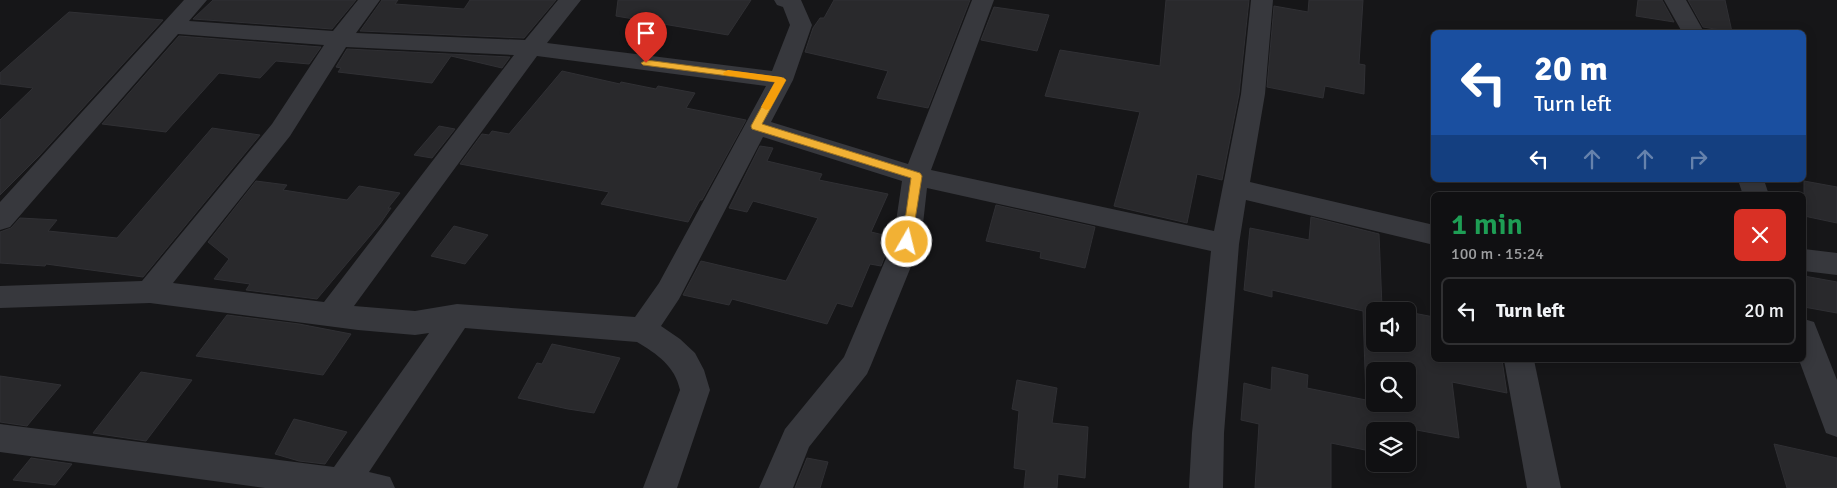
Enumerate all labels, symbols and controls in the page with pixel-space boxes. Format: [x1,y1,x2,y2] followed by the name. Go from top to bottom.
[625,12,667,63] pin
[632,19,660,47] icon: arrive
[1534,47,1608,90] text: 20 m
[1451,50,1516,115] icon: left
[1534,90,1612,117] text: Turn left
[1525,145,1553,173] icon: left
[1578,145,1606,173] icon: ahead
[1631,145,1659,173] icon: ahead
[1684,145,1712,173] icon: right
[1451,206,1523,243] text: 1 min
[1734,209,1786,261] button: close
[880,215,932,267] position arrow
[1451,244,1544,264] text: 100 m · 15:24
[1453,297,1481,325] icon: left
[1496,299,1565,323] text: Turn left
[1744,299,1784,323] text: 20 m
[1366,302,1416,472] map controls
[1366,302,1416,352] button: sound
[1366,362,1416,412] button: search
[1366,422,1416,472] button: layers

